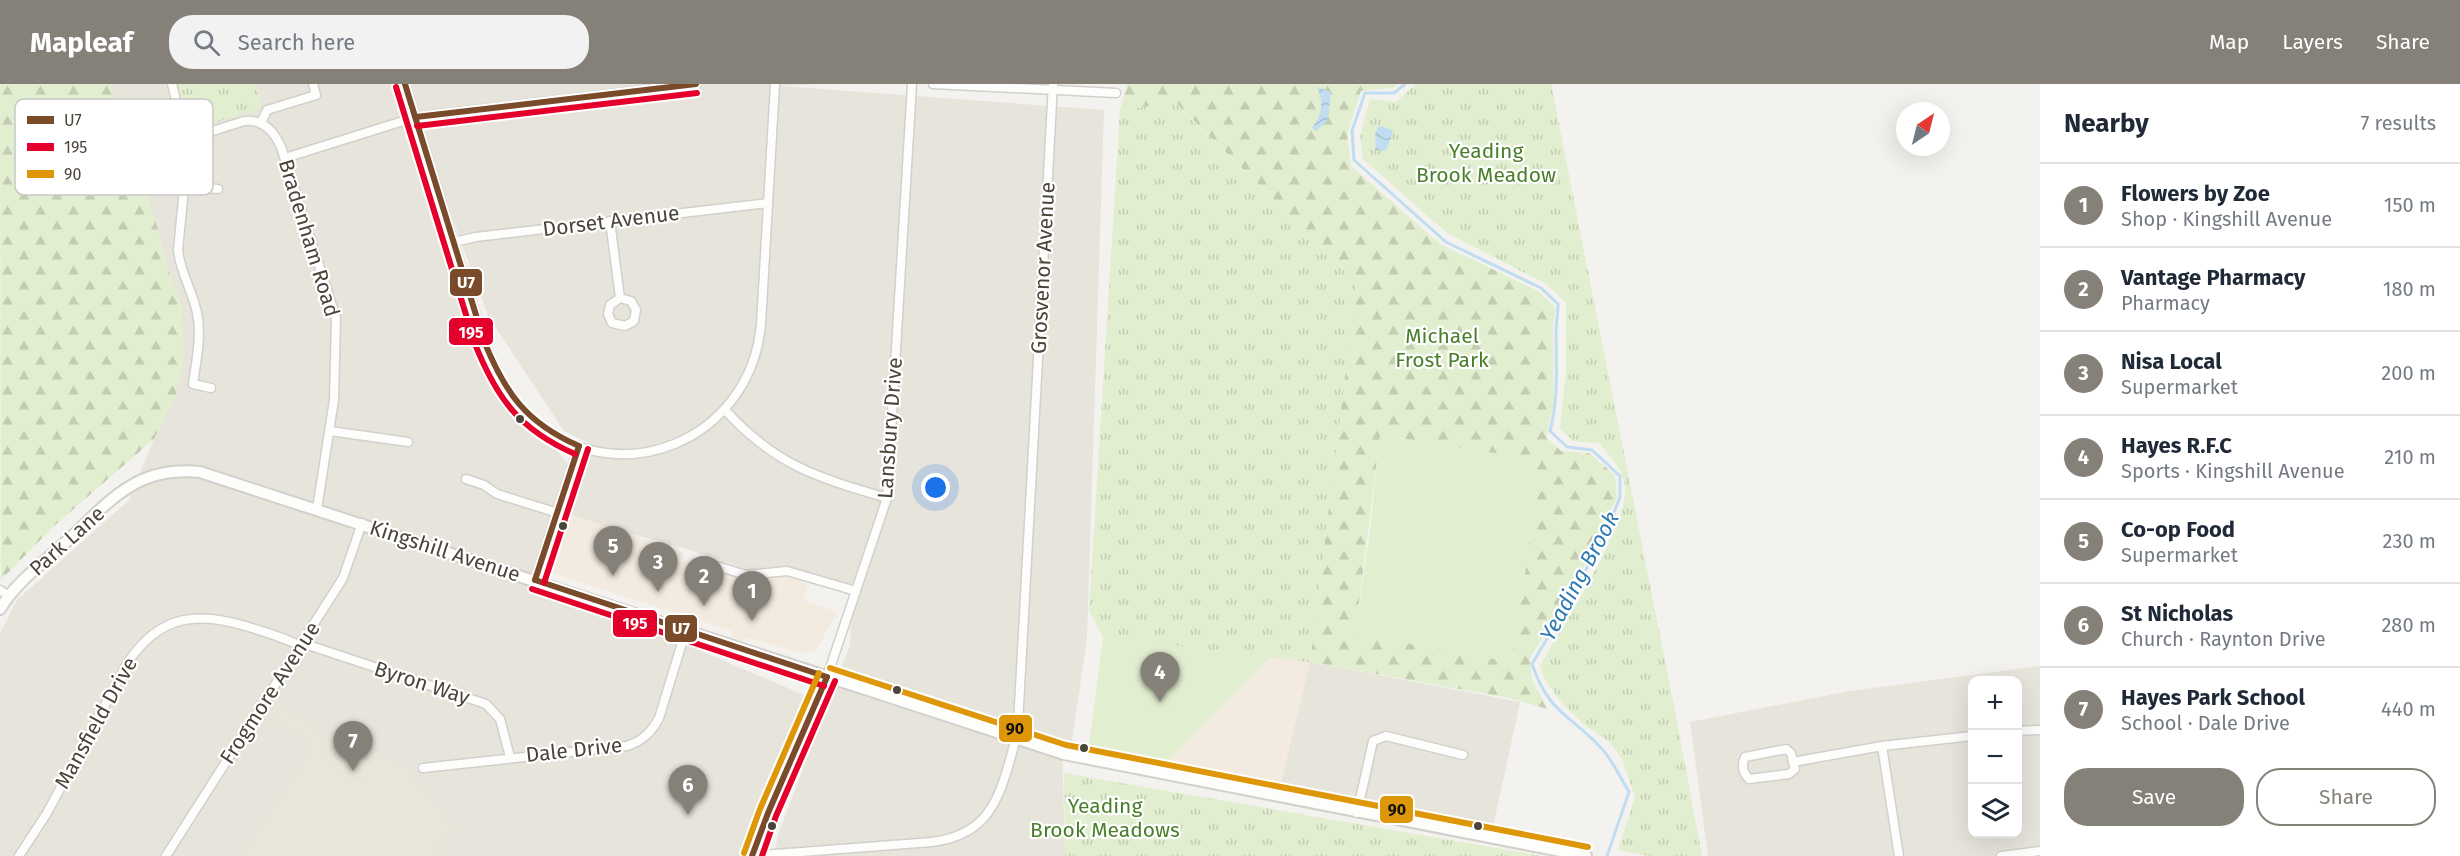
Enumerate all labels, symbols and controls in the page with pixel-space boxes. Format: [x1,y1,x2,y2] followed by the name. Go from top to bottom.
[169,15,589,69] search box
[30,26,133,59] text: Mapleaf
[190,26,223,59] icon: search
[238,29,355,56] text: Search here
[2209,29,2249,55] text: Map
[2282,29,2343,55] text: Layers
[2376,29,2430,55] text: Share
[15,99,213,195] legend
[1896,102,1950,156] north arrow
[2064,108,2149,139] text: Nearby
[64,111,82,130] text: U7
[2360,111,2436,135] text: 7 results
[64,138,87,157] text: 195
[1416,138,1556,188] park label: Yeading Brook Meadow
[273,156,345,320] street label: Bradenham Road
[64,165,81,184] text: 90
[2121,180,2270,207] text: Flowers by Zoe
[1026,181,1060,355] street label: Grosvenor Avenue
[2079,193,2088,217] text: 1
[2384,193,2436,217] text: 150 m
[541,200,681,242] street label: Dorset Avenue
[2121,207,2332,231] text: Shop · Kingshill Avenue
[2121,264,2305,291] text: Vantage Pharmacy
[449,268,483,297] line badge: U7
[457,273,475,292] text: U7
[2078,277,2089,301] text: 2
[2383,277,2436,301] text: 180 m
[2121,291,2210,315] text: Pharmacy
[448,317,494,346] line badge: 195
[459,323,484,342] text: 195
[1395,323,1489,373] park label: Michael Frost Park
[2121,348,2222,375] text: Nisa Local
[872,356,908,500] street label: Lansbury Drive
[2078,361,2089,385] text: 3
[2381,361,2436,385] text: 200 m
[2121,375,2238,399] text: Supermarket
[514,413,526,425] unlabelled marker
[2121,432,2232,459] text: Hayes R.F.C
[2078,445,2089,469] text: 4
[2384,445,2436,469] text: 210 m
[2121,459,2345,483] text: Sports · Kingshill Avenue
[921,473,950,502] your location
[24,500,110,582] street label: Park Lane
[1534,507,1625,646] water label: Yeading Brook
[366,514,524,588] street label: Kingshill Avenue
[2121,516,2235,543] text: Co-op Food
[557,520,569,532] unlabelled marker
[594,526,632,576] pin: 5
[2078,529,2089,553] text: 5
[2383,529,2436,553] text: 230 m
[638,542,678,592] pin: 3
[2121,543,2238,567] text: Supermarket
[684,556,724,606] pin: 2
[732,572,771,621] pin: 1
[2121,600,2233,627] text: St Nicholas
[612,609,658,638] line badge: 195
[2078,613,2089,637] text: 6
[2381,613,2436,637] text: 280 m
[623,614,648,633] text: 195
[664,614,698,643] line badge: U7
[214,617,326,769] street label: Frogmore Avenue
[672,619,690,638] text: U7
[2121,627,2326,651] text: Church · Raynton Drive
[49,652,143,794] street label: Mansfield Drive
[1140,652,1180,702] pin: 4
[371,655,474,711] street label: Byron Way
[1968,676,2022,838] map controls
[1968,676,2022,730] button: +
[891,684,903,696] unlabelled marker
[2121,684,2305,711] text: Hayes Park School
[2079,697,2088,721] text: 7
[2381,697,2436,721] text: 440 m
[2121,711,2290,735] text: School · Dale Drive
[998,714,1033,743] line badge: 90
[1006,719,1024,738] text: 90
[334,722,372,771] pin: 7
[1968,730,2022,784] button: −
[524,732,624,768] street label: Dale Drive
[1078,742,1090,754] unlabelled marker
[668,766,708,815] pin: 6
[2064,768,2244,826] button: Save
[2256,768,2436,826] button: Share
[1968,784,2022,838] button: layers
[1030,793,1180,843] park label: Yeading Brook Meadows
[1379,795,1414,824] line badge: 90
[1388,800,1406,819] text: 90
[766,820,778,832] unlabelled marker
[1472,820,1484,832] unlabelled marker

